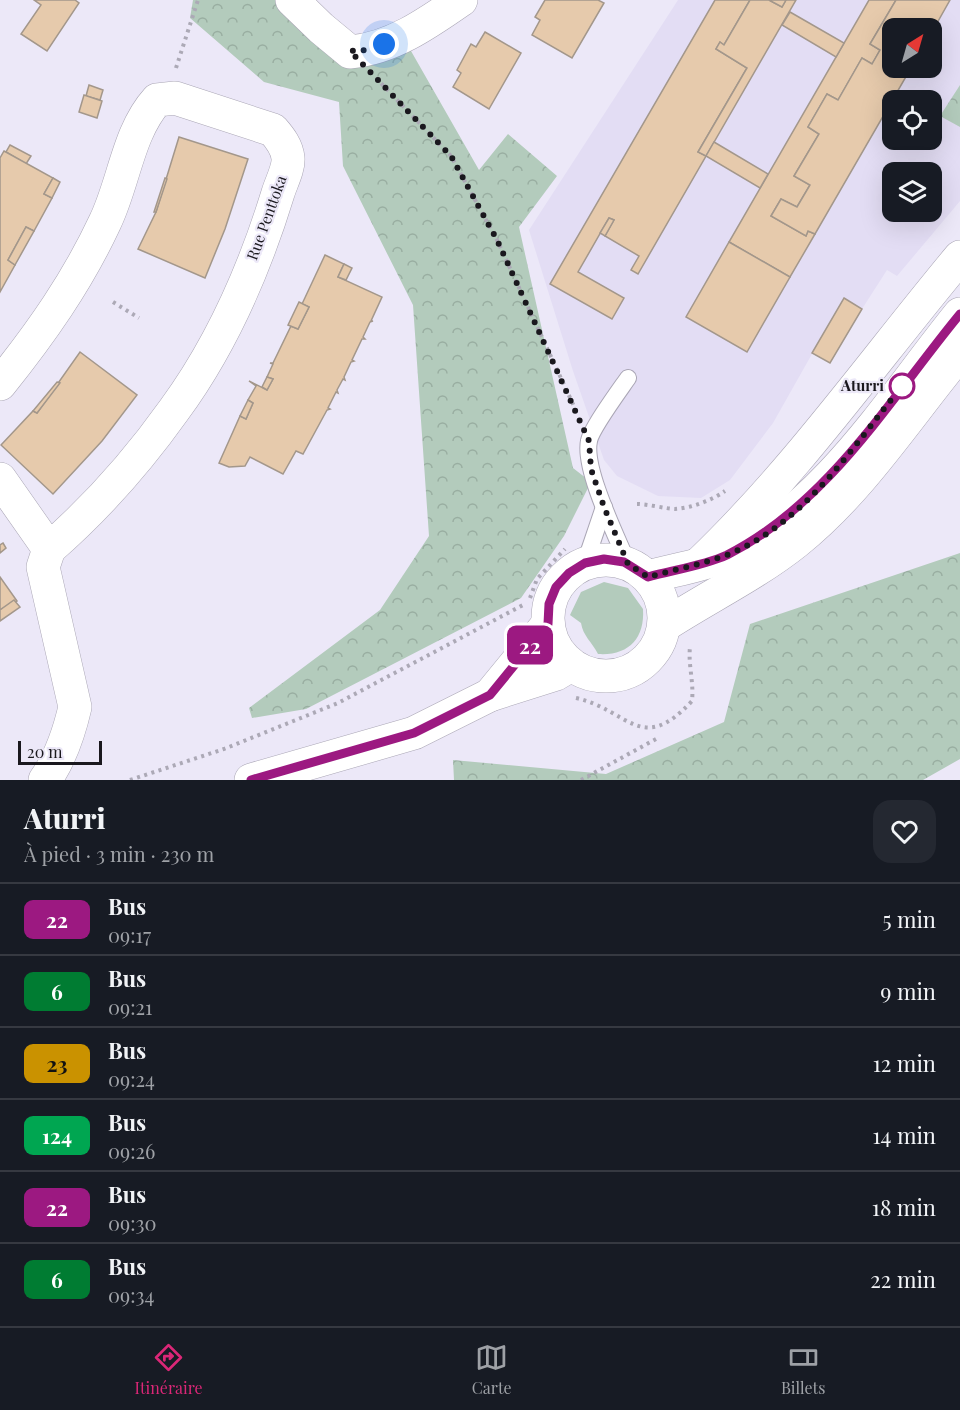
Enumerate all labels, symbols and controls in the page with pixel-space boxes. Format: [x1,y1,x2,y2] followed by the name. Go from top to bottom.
[882,18,942,78] north arrow
[882,18,942,222] map controls
[369,29,399,59] your location
[882,90,942,150] button: locate
[882,162,942,222] button: layers
[242,172,291,263] street label: Rue Penttoka
[889,373,915,399] marker: Aturri
[840,375,884,395] place label: Aturri
[503,626,557,664] line badge: 22
[519,631,541,659] text: 22
[18,738,102,766] scale bar
[27,741,62,762] text: 20 m
[24,799,106,836] text: Aturri
[873,800,936,863] button: heart
[24,840,214,867] text: À pied · 3 min · 230 m
[108,891,146,921] text: Bus
[883,904,936,934] text: 5 min
[46,905,68,933] text: 22
[108,921,151,948] text: 09:17
[108,963,146,993] text: Bus
[880,976,936,1006] text: 9 min
[51,977,63,1005] text: 6
[108,993,152,1020] text: 09:21
[108,1035,146,1065] text: Bus
[873,1048,936,1078] text: 12 min
[46,1049,68,1077] text: 23
[108,1065,155,1092] text: 09:24
[108,1107,146,1137] text: Bus
[872,1120,936,1150] text: 14 min
[42,1121,72,1149] text: 124
[108,1137,155,1164] text: 09:26
[108,1179,146,1209] text: Bus
[872,1192,936,1222] text: 18 min
[46,1193,68,1221] text: 22
[108,1209,157,1236] text: 09:30
[108,1251,146,1281] text: Bus
[870,1264,936,1294] text: 22 min
[51,1265,63,1293] text: 6
[108,1281,154,1308] text: 09:34
[135,1341,203,1398] tab: Itinéraire
[472,1341,512,1398] tab: Carte
[781,1341,825,1398] tab: Billets

